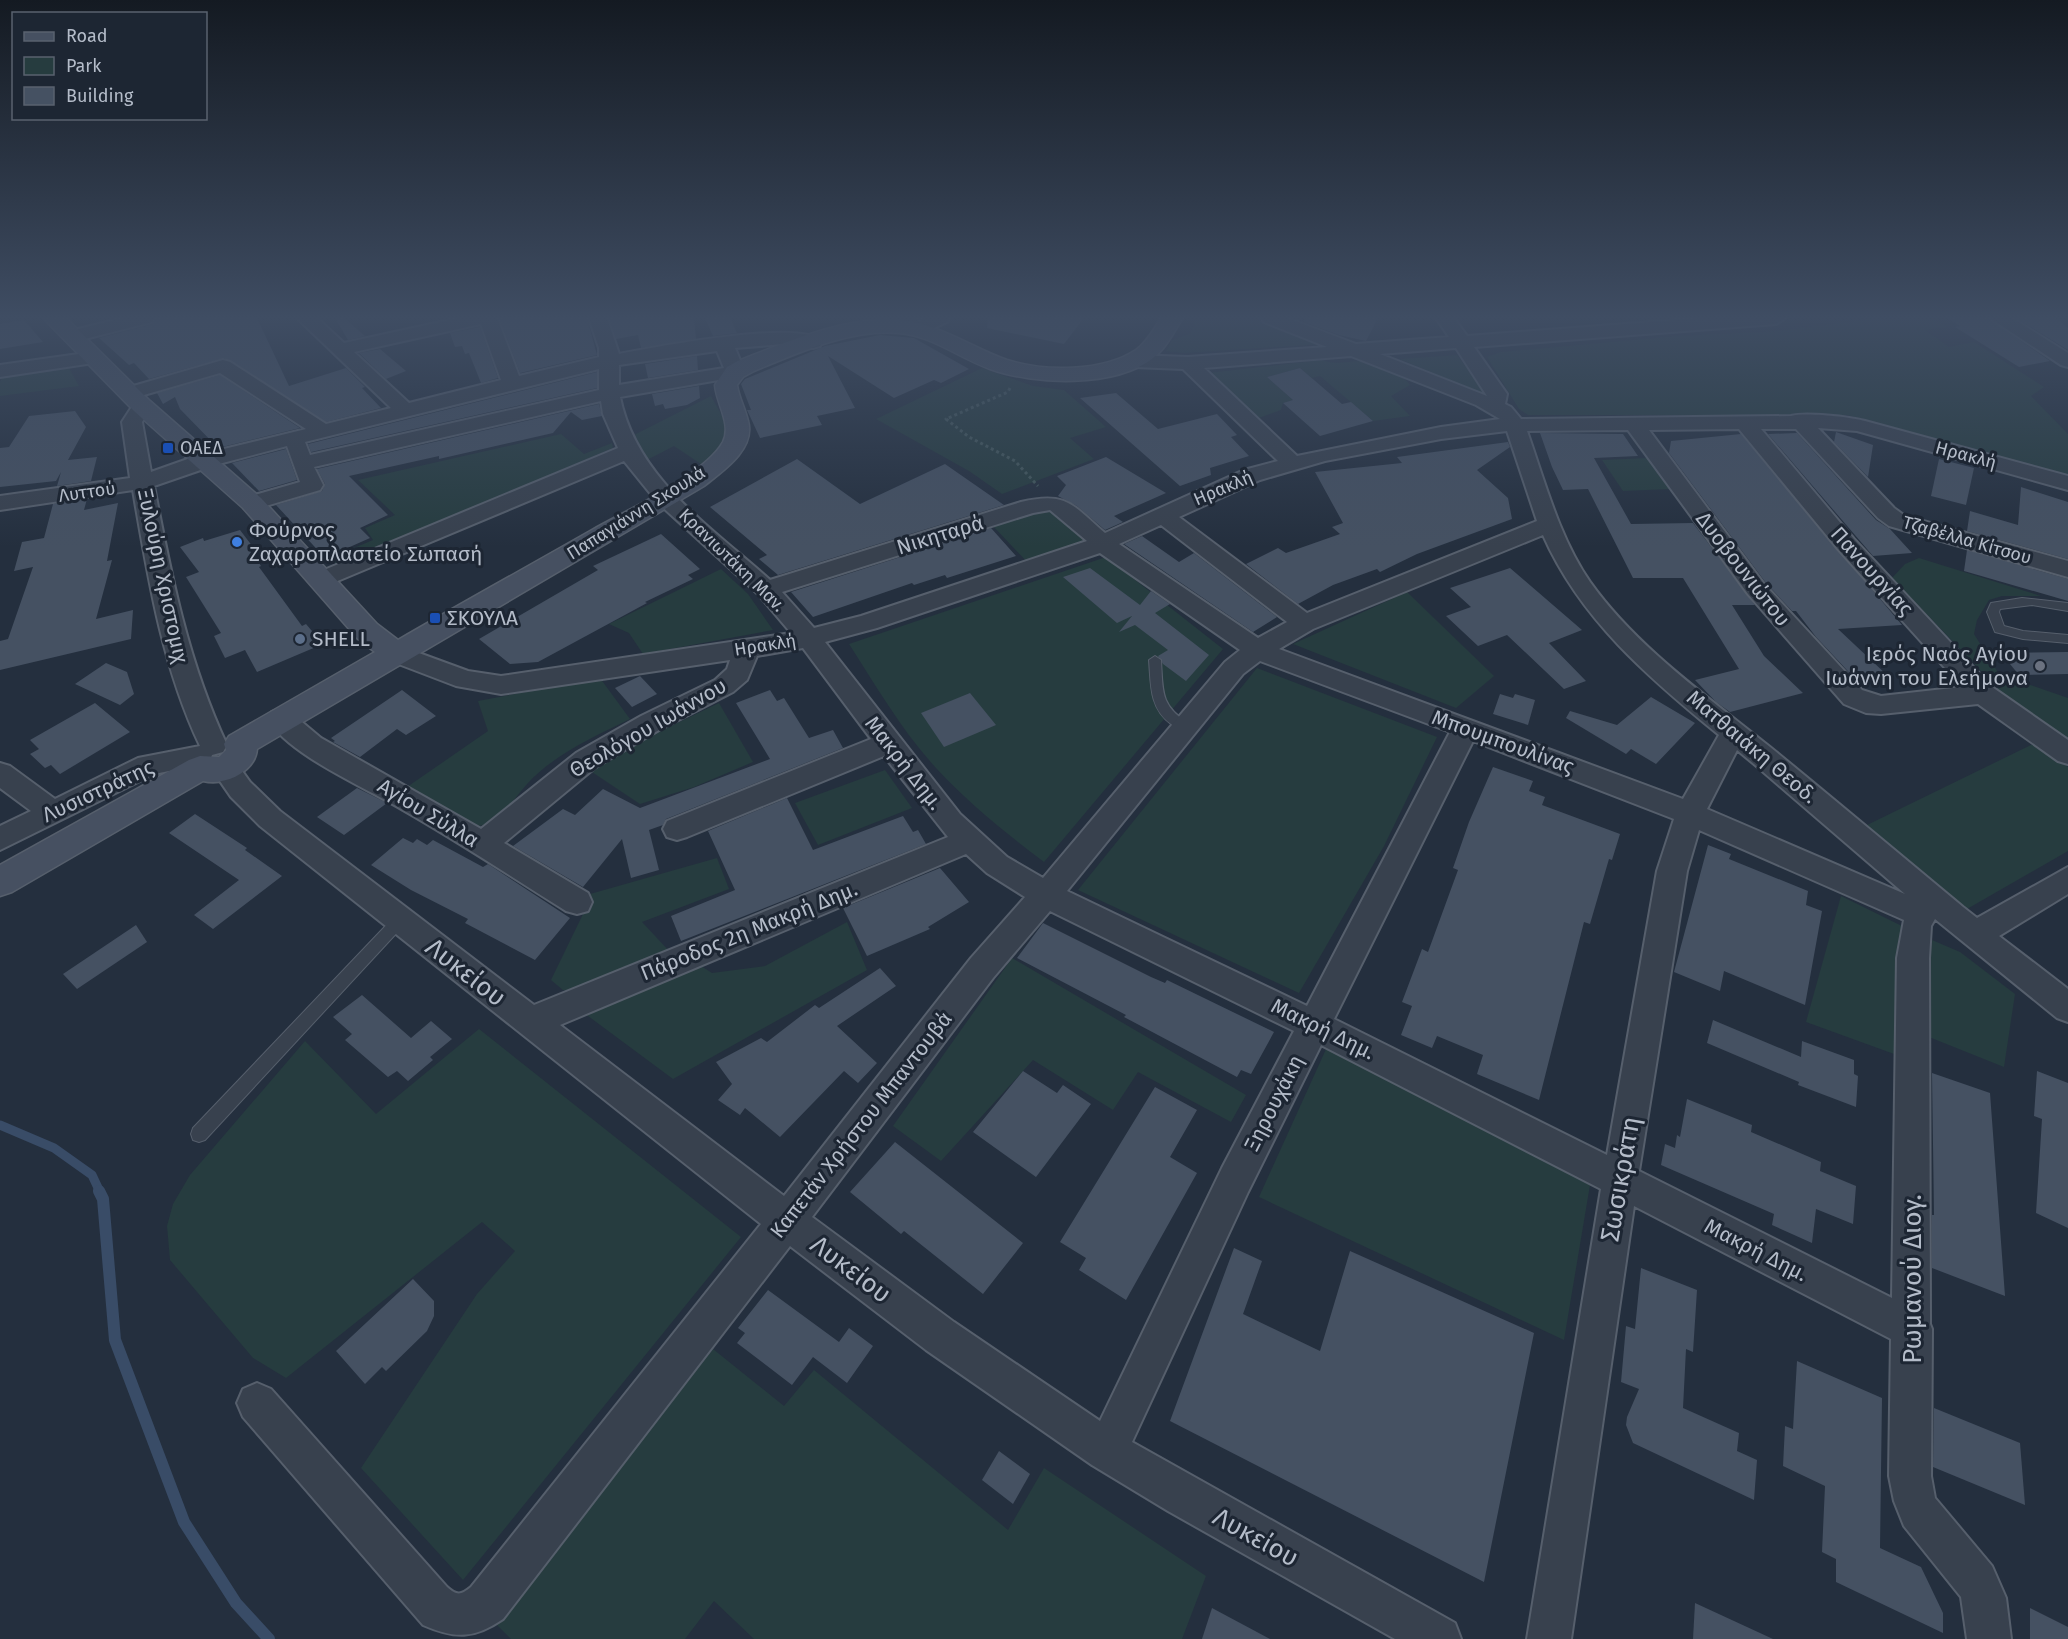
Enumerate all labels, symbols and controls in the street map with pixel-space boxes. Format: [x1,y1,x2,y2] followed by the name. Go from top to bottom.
[12,12,207,120] legend
[66,25,108,47] text: Road
[66,55,102,77] text: Park
[66,85,134,107] text: Building
[1933,436,1999,474] street label: Ηρακλή
[180,437,223,459] place label: ΟΑΕΔ
[161,441,175,455] marker: ΟΑΕΔ
[563,462,709,564] street label: Παπαγιάννη Σκουλά
[1190,466,1256,510] street label: Ηρακλή
[57,477,117,507] street label: Λυττού
[132,486,194,666] street label: Ξυλούρη Χριστομιχ
[674,504,790,616] street label: Κρανιωτάκη Μαν.
[1690,506,1796,632] street label: Δυοβουνιώτου
[893,509,987,561] street label: Νικηταρά
[1900,511,2034,569] street label: Τζαβέλλα Κίτσου
[249,517,482,567] place label: Φούρνος Ζαχαροπλαστείο Σωπασή
[1825,521,1919,621] street label: Πανουργίας
[230,535,244,549] marker: Φούρνος Ζαχαροπλαστείο Σωπασή
[447,605,518,631] place label: ΣΚΟΥΛΑ
[428,611,442,625] marker: ΣΚΟΥΛΑ
[312,626,370,652] place label: SHELL
[732,629,798,661] street label: Ηρακλή
[293,632,307,646] marker: SHELL
[1825,641,2028,691] place label: Ιερός Ναός Αγίου Ιωάννη του Ελεήμονα
[2033,659,2047,673] marker: Ιερός Ναός Αγίου Ιωάννη του Ελεήμονα
[565,672,731,784] street label: Θεολόγου Ιωάννου
[1681,685,1823,809] street label: Ματθαιάκη Θεοδ.
[1428,704,1578,780] street label: Μπουμπουλίνας
[859,711,949,815] street label: Μακρή Δημ.
[38,754,158,828] street label: Λυσιστράτης
[373,773,483,853] street label: Αγίου Σύλλα
[637,876,861,986] street label: Πάροδος 2η Μακρή Δημ.
[420,932,512,1013] street label: Λυκείου
[1267,993,1379,1065] street label: Μακρή Δημ.
[764,1006,958,1244] street label: Καπετάν Χρήστου Μπαντουβά
[1239,1051,1309,1155] street label: Ξηρουχάκη
[1594,1114,1647,1244] street label: Σωσικράτη
[1897,1194,1928,1364] street label: Ρωμανού Διογ.
[1700,1213,1812,1287] street label: Μακρή Δημ.
[804,1229,897,1310] street label: Λυκείου
[1208,1501,1304,1574] street label: Λυκείου

